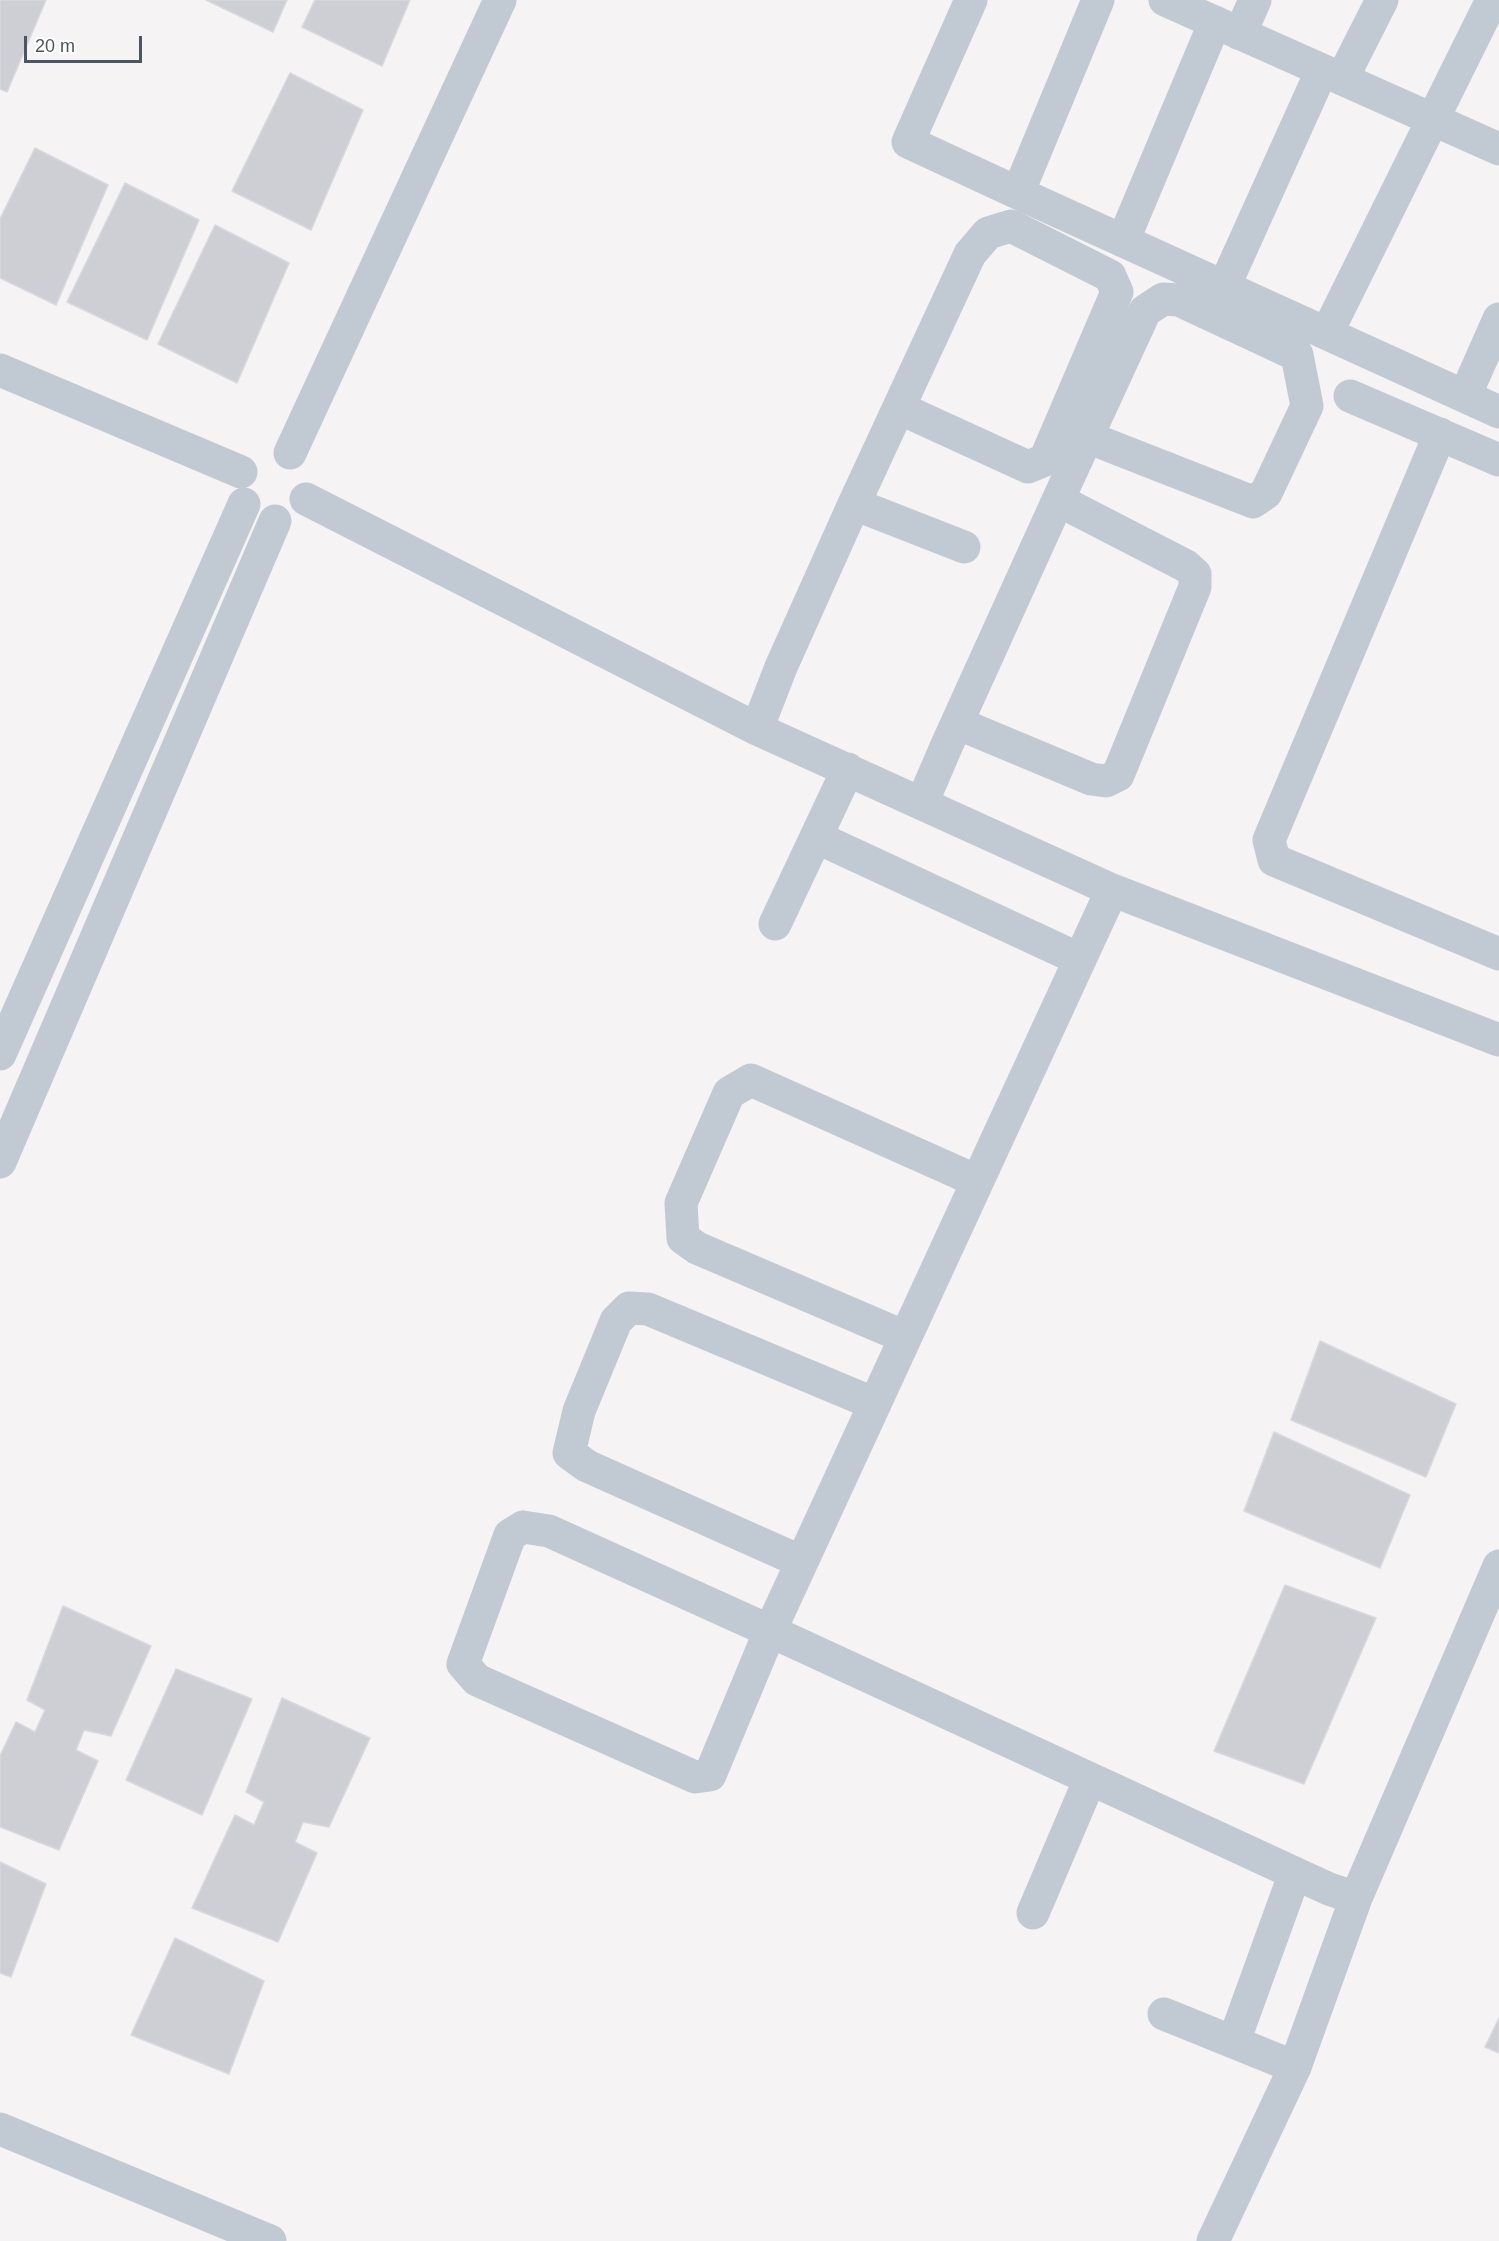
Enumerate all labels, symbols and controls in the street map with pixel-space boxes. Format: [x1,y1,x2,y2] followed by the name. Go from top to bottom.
[27,24,146,62] scale bar
[35,36,75,56] text: 20 m

